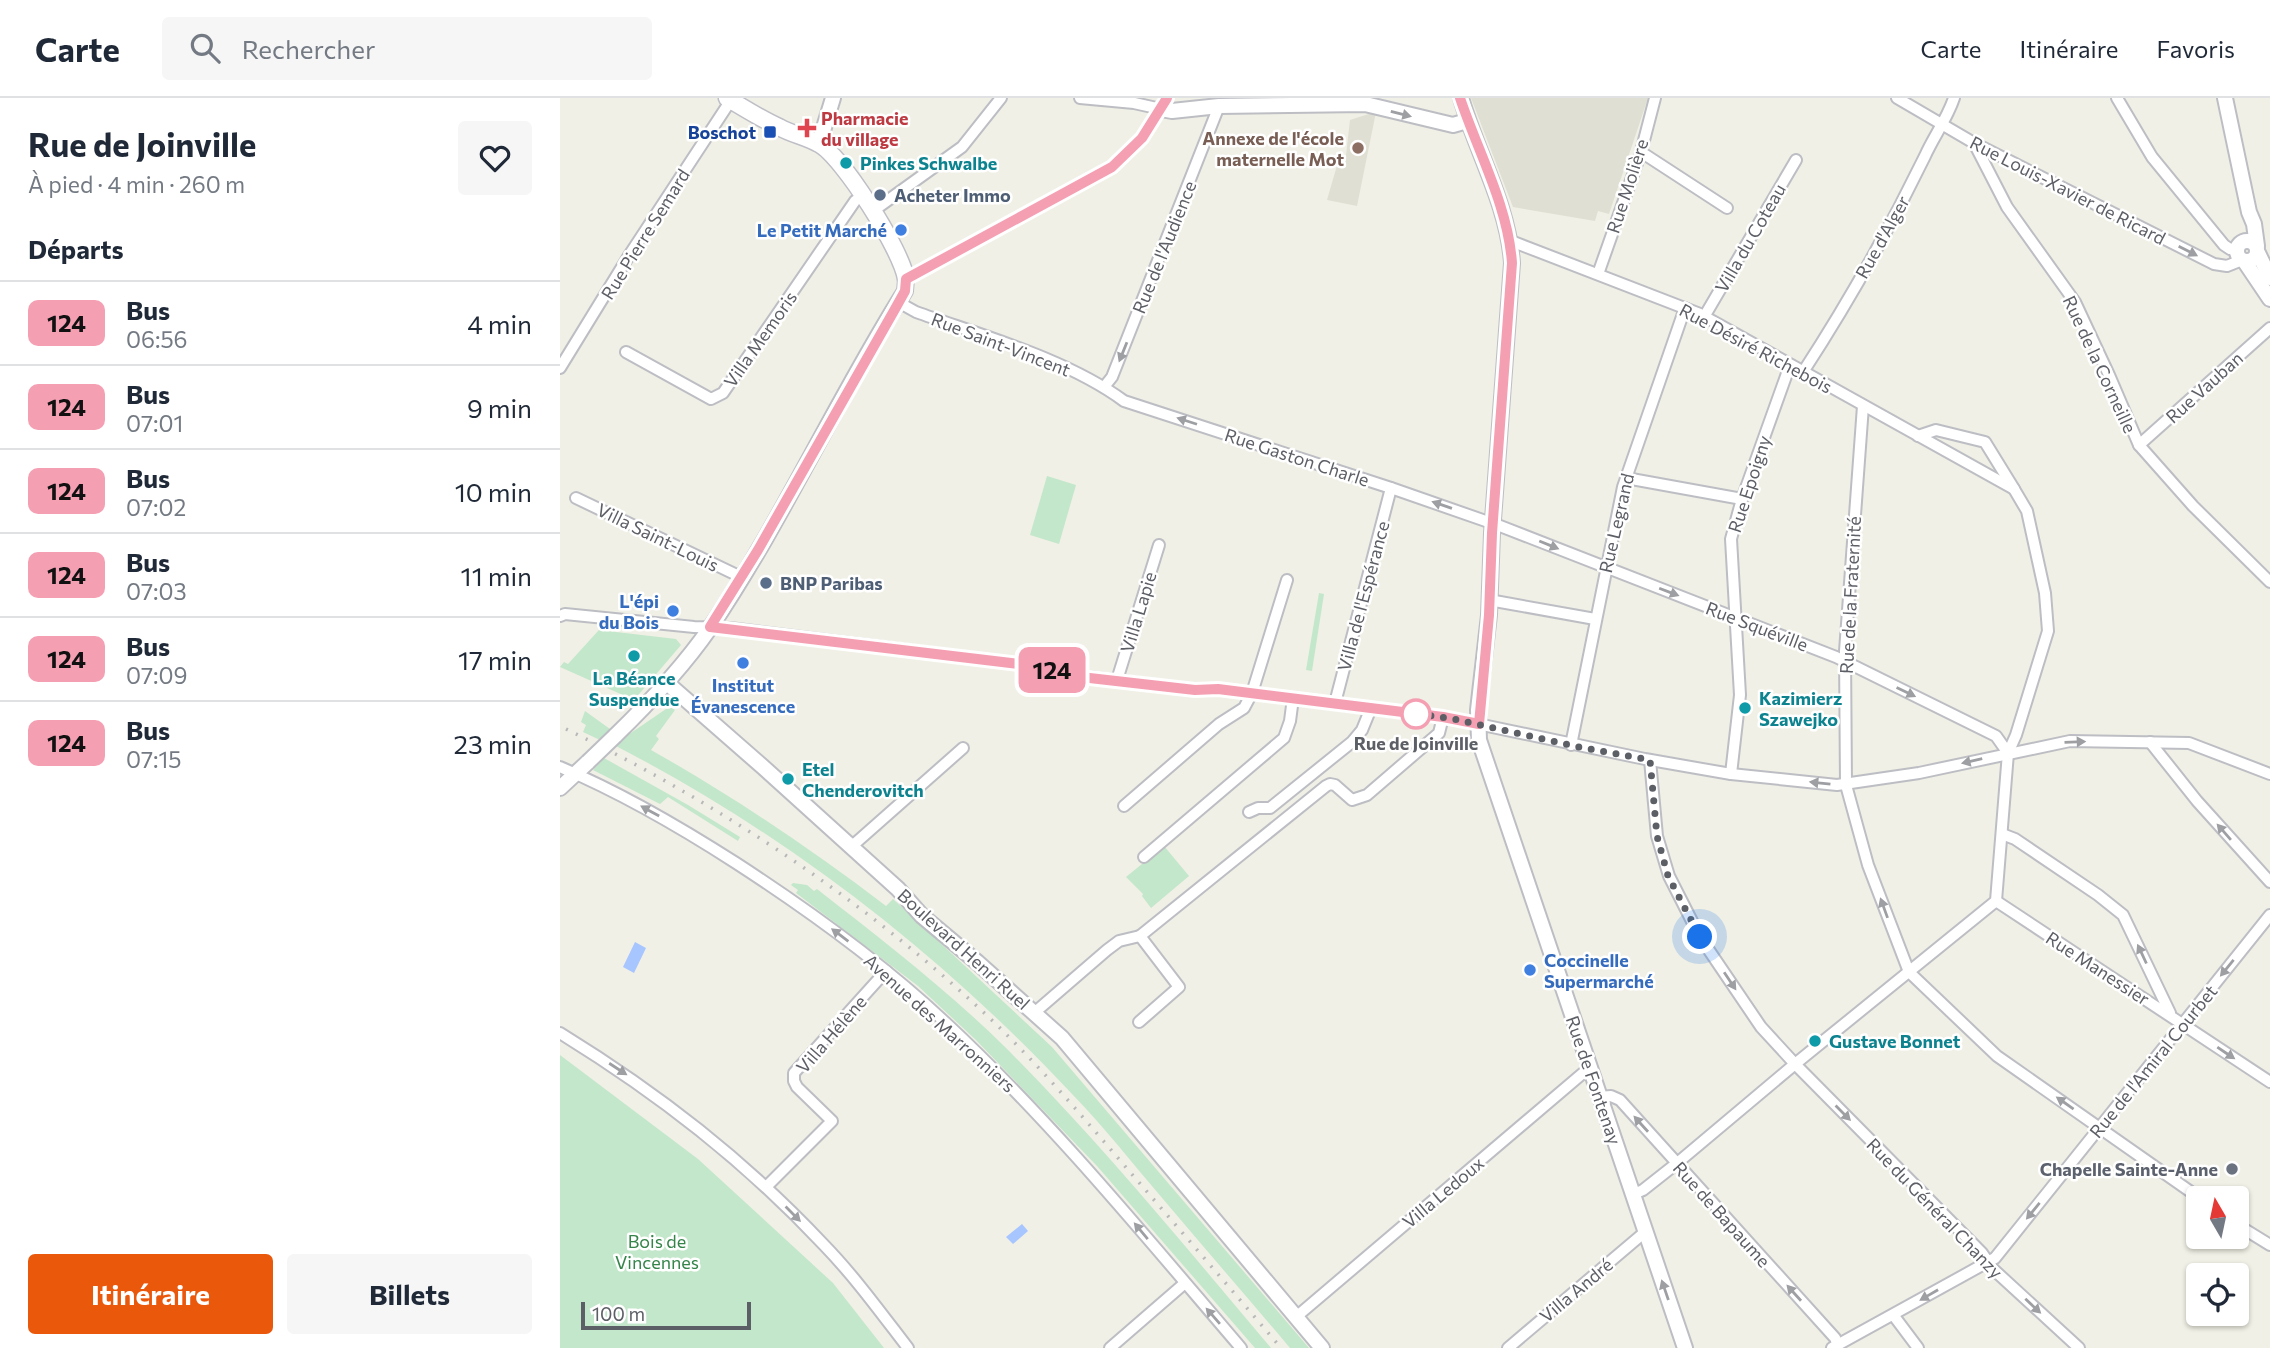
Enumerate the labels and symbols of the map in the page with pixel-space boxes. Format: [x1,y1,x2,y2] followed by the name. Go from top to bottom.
[821,107,908,150] place label: Pharmacie du village
[1390,108,1412,119] one-way arrow
[799,120,815,136] marker: Pharmacie du village
[688,121,756,143] place label: Boschot
[762,124,778,140] marker: Boschot
[1202,127,1344,170] place label: Annexe de l'école maternelle Mot
[1966,131,2170,249] street label: Rue Louis-Xavier de Ricard
[1601,136,1653,236] street label: Rue Molière
[1350,140,1366,156] marker: Annexe de l'école maternelle Mot
[860,152,997,174] place label: Pinkes Schwalbe
[838,155,854,171] marker: Pinkes Schwalbe
[596,165,694,303] street label: Rue Pierre Semard
[1127,177,1201,317] street label: Rue de l'Audience
[1710,180,1790,296] street label: Villa du Coteau
[894,184,1011,206] place label: Acheter Immo
[872,187,888,203] marker: Acheter Immo
[1850,192,1914,282] street label: Rue d'Alger
[757,219,887,241] place label: Le Petit Marché
[893,222,909,238] marker: Le Petit Marché
[2178,245,2198,256] one-way arrow
[719,287,801,391] street label: Villa Memoris
[2059,292,2141,436] street label: Rue de la Corneille
[1676,298,1836,398] street label: Rue Désiré Richebois
[928,307,1074,381] street label: Rue Saint-Vincent
[1117,341,1128,362] one-way arrow
[2161,347,2247,427] street label: Rue Vauban
[1176,415,1197,426] one-way arrow
[1222,423,1372,491] street label: Rue Gaston Charle
[1723,433,1775,535] street label: Rue Epoigny
[1594,471,1638,575] street label: Rue Legrand
[593,498,723,576] street label: Villa Saint-Louis
[1431,499,1452,510] one-way arrow
[1835,516,1865,674] street label: Rue de la Fraternité
[1332,518,1394,674] street label: Villa de l'Espérance
[1538,540,1559,551] one-way arrow
[1115,569,1161,655] street label: Villa Lapie
[780,572,883,594] place label: BNP Paribas
[758,575,774,591] marker: BNP Paribas
[1658,587,1679,598] one-way arrow
[599,590,659,633] place label: L'épi du Bois
[1703,596,1811,656] street label: Rue Squéville
[665,603,681,619] marker: L'épi du Bois
[1012,647,1092,693] line badge: 124
[626,648,642,664] marker: La Béance Suspendue
[735,655,751,671] marker: Institut Évanescence
[589,667,679,710] place label: La Béance Suspendue
[691,674,795,717] place label: Institut Évanescence
[1759,687,1842,730] place label: Kazimierz Szawejko
[1896,687,1916,698] one-way arrow
[1401,699,1431,729] marker: Rue de Joinville
[1737,700,1753,716] marker: Kazimierz Szawejko
[1354,732,1478,754] place label: Rue de Joinville
[2065,736,2087,747] one-way arrow
[1961,755,1983,766] one-way arrow
[802,758,924,801] place label: Etel Chenderovitch
[780,771,796,787] marker: Etel Chenderovitch
[1809,777,1831,788] one-way arrow
[639,805,659,817] one-way arrow
[2216,824,2232,841] one-way arrow
[893,884,1035,1014] street label: Boulevard Henri Ruel
[1878,898,1889,919] one-way arrow
[1682,919,1717,954] your location
[2042,926,2154,1010] street label: Rue Manessier
[831,928,849,942] one-way arrow
[2136,944,2147,964] one-way arrow
[860,949,1020,1097] street label: Avenue des Marronniers
[1544,949,1654,992] place label: Coccinelle Supermarché
[2220,960,2235,977] one-way arrow
[1522,962,1538,978] marker: Coccinelle Supermarché
[1723,972,1737,990] one-way arrow
[2085,980,2221,1142] street label: Rue de l'Amiral Courbet
[791,991,871,1077] street label: Villa Hélène
[1562,1013,1626,1147] street label: Rue de Fontenay
[1829,1030,1961,1052] place label: Gustave Bonnet
[1807,1033,1823,1049] marker: Gustave Bonnet
[2217,1046,2235,1060] one-way arrow
[608,1063,628,1076] one-way arrow
[2056,1096,2074,1110] one-way arrow
[1834,1104,1850,1121] one-way arrow
[1633,1115,1649,1133] one-way arrow
[1862,1133,2008,1283] street label: Rue du Général Chanzy
[1398,1151,1489,1232] street label: Villa Ledoux
[1669,1157,1775,1271] street label: Rue de Bapaume
[2040,1158,2218,1180] place label: Chapelle Sainte-Anne
[2224,1161,2240,1177] marker: Chapelle Sainte-Anne
[2186,1186,2249,1250] north arrow
[2026,1202,2041,1219] one-way arrow
[784,1205,801,1221] one-way arrow
[1134,1223,1149,1240] one-way arrow
[615,1230,699,1273] park label: Bois de Vincennes
[1535,1253,1617,1327] street label: Villa André
[1659,1279,1670,1300] one-way arrow
[1786,1285,1802,1302] one-way arrow
[1919,1289,1939,1301] one-way arrow
[2024,1297,2041,1313] one-way arrow
[581,1299,751,1331] scale bar
[1206,1307,1221,1324] one-way arrow

